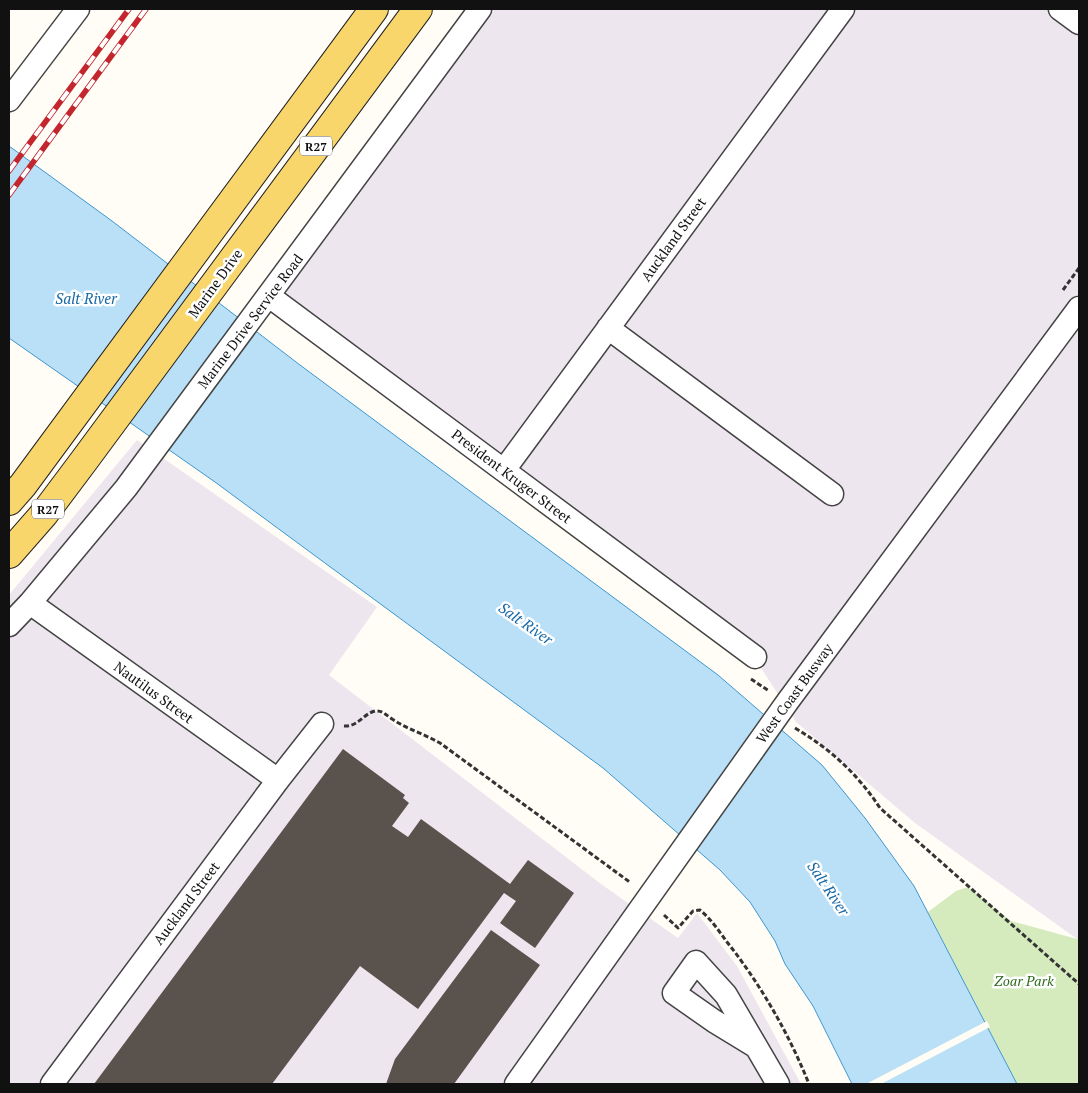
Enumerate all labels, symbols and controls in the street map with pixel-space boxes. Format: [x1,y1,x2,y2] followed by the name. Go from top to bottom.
[300,136,332,156] road number: R27
[636,193,710,285] street label: Auckland Street
[184,245,246,321] street label: Marine Drive
[193,250,307,392] street label: Marine Drive Service Road
[55,288,118,308] water label: Salt River
[448,425,577,528] street label: President Kruger Street
[32,499,64,518] road number: R27
[495,597,558,650] water label: Salt River
[751,639,837,747] street label: West Coast Busway
[110,657,198,728] street label: Nautilus Street
[148,857,224,948] street label: Auckland Street
[804,857,855,920] water label: Salt River
[994,971,1054,990] park label: Zoar Park

